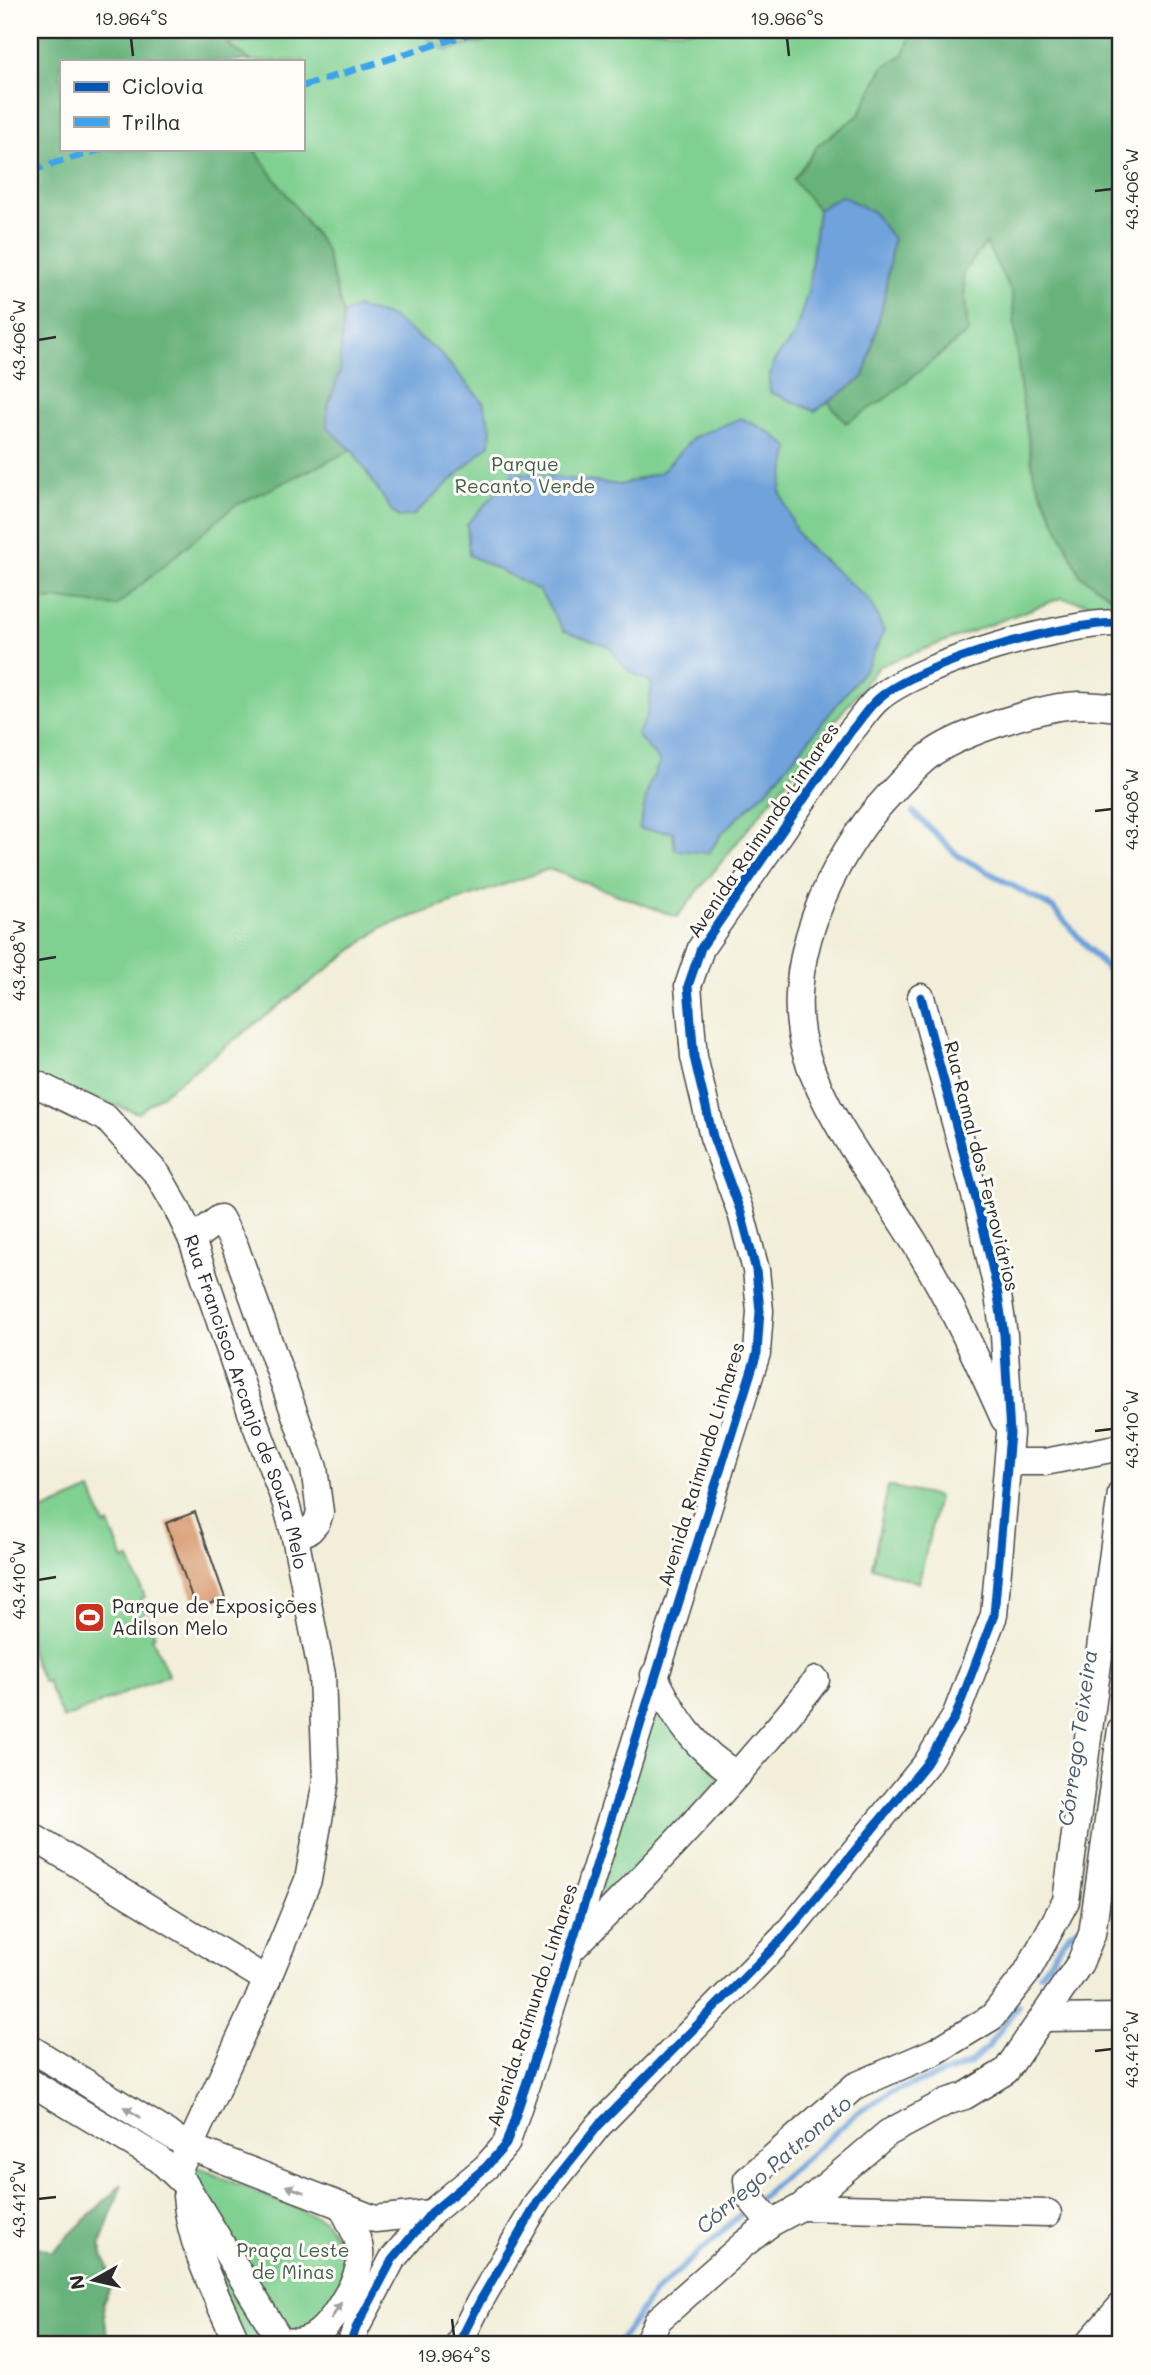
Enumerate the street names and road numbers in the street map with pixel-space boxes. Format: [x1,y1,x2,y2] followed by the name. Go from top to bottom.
[681,717,844,942] street label: Avenida Raimundo Linhares
[939,1038,1026,1294] street label: Rua Ramal dos Ferroviários
[179,1231,314,1571] street label: Rua Francisco Arcanjo de Souza Melo
[651,1339,750,1589] street label: Avenida Raimundo Linhares
[480,1880,583,2130] street label: Avenida Raimundo Linhares

